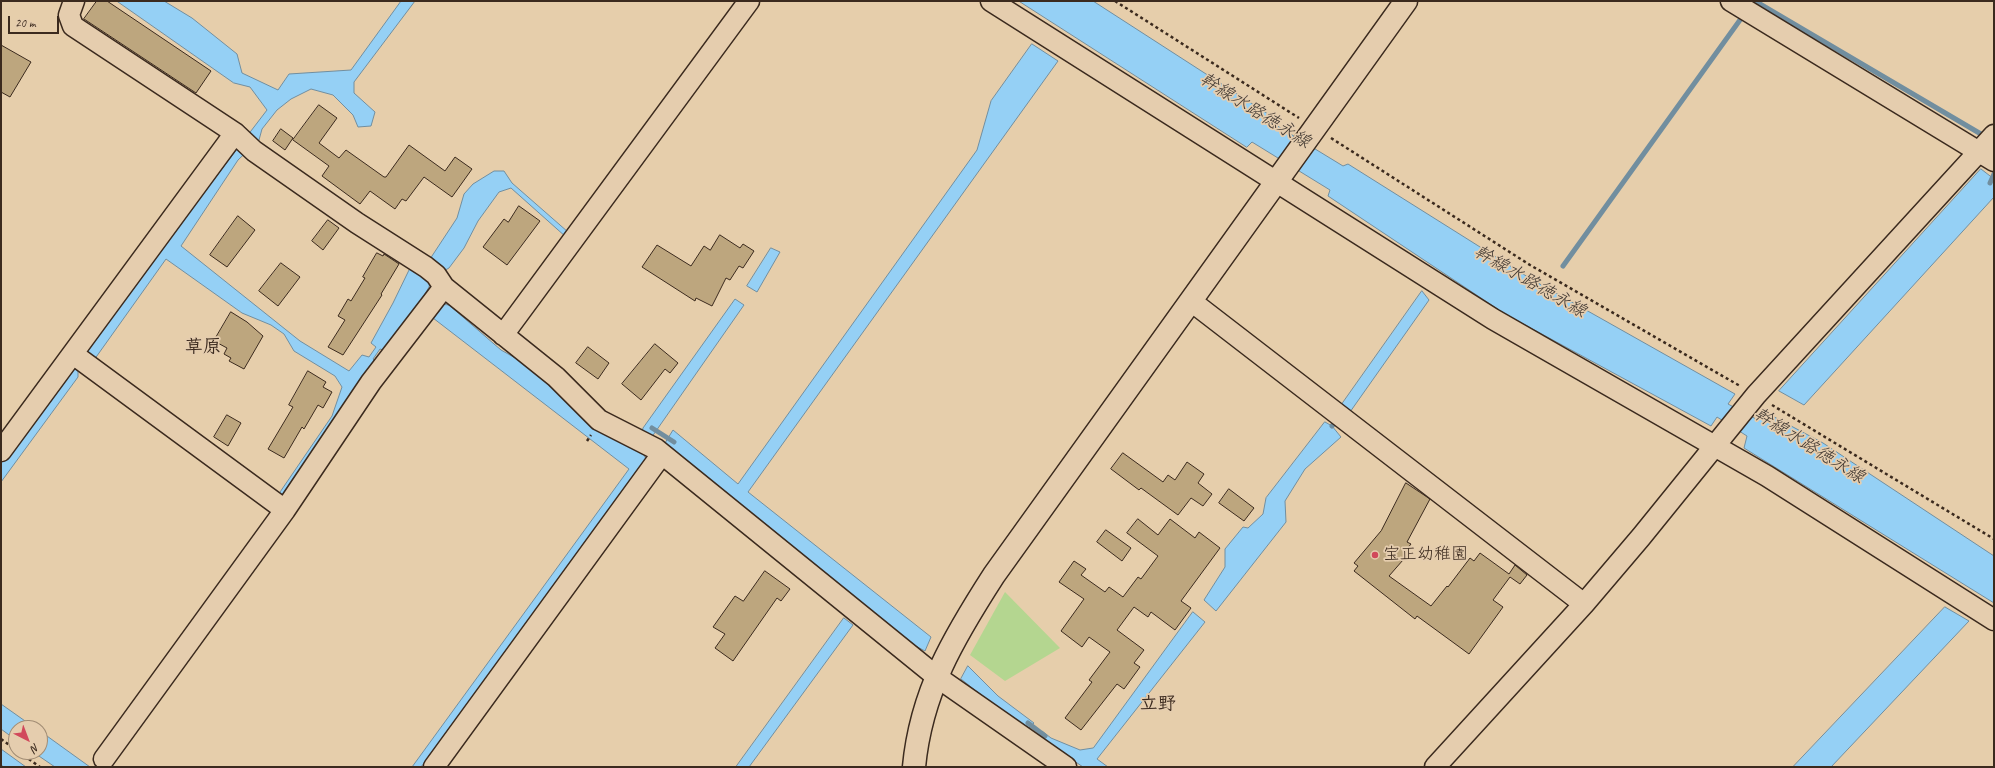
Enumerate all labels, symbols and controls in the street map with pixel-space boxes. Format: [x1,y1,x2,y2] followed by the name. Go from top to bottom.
[10,8,61,34] scale bar
[15,15,35,31] text: 20 m
[1196,68,1314,154] water label: 幹線水路徳永線
[1470,241,1590,323] water label: 幹線水路徳永線
[185,336,221,358] district label: 草原
[1750,403,1868,489] water label: 幹線水路徳永線
[1383,545,1468,565] place label: 宝正幼稚園
[1370,550,1380,560] marker: 宝正幼稚園
[1140,693,1176,715] district label: 立野
[8,720,48,760] north arrow
[28,741,43,756] text: N

